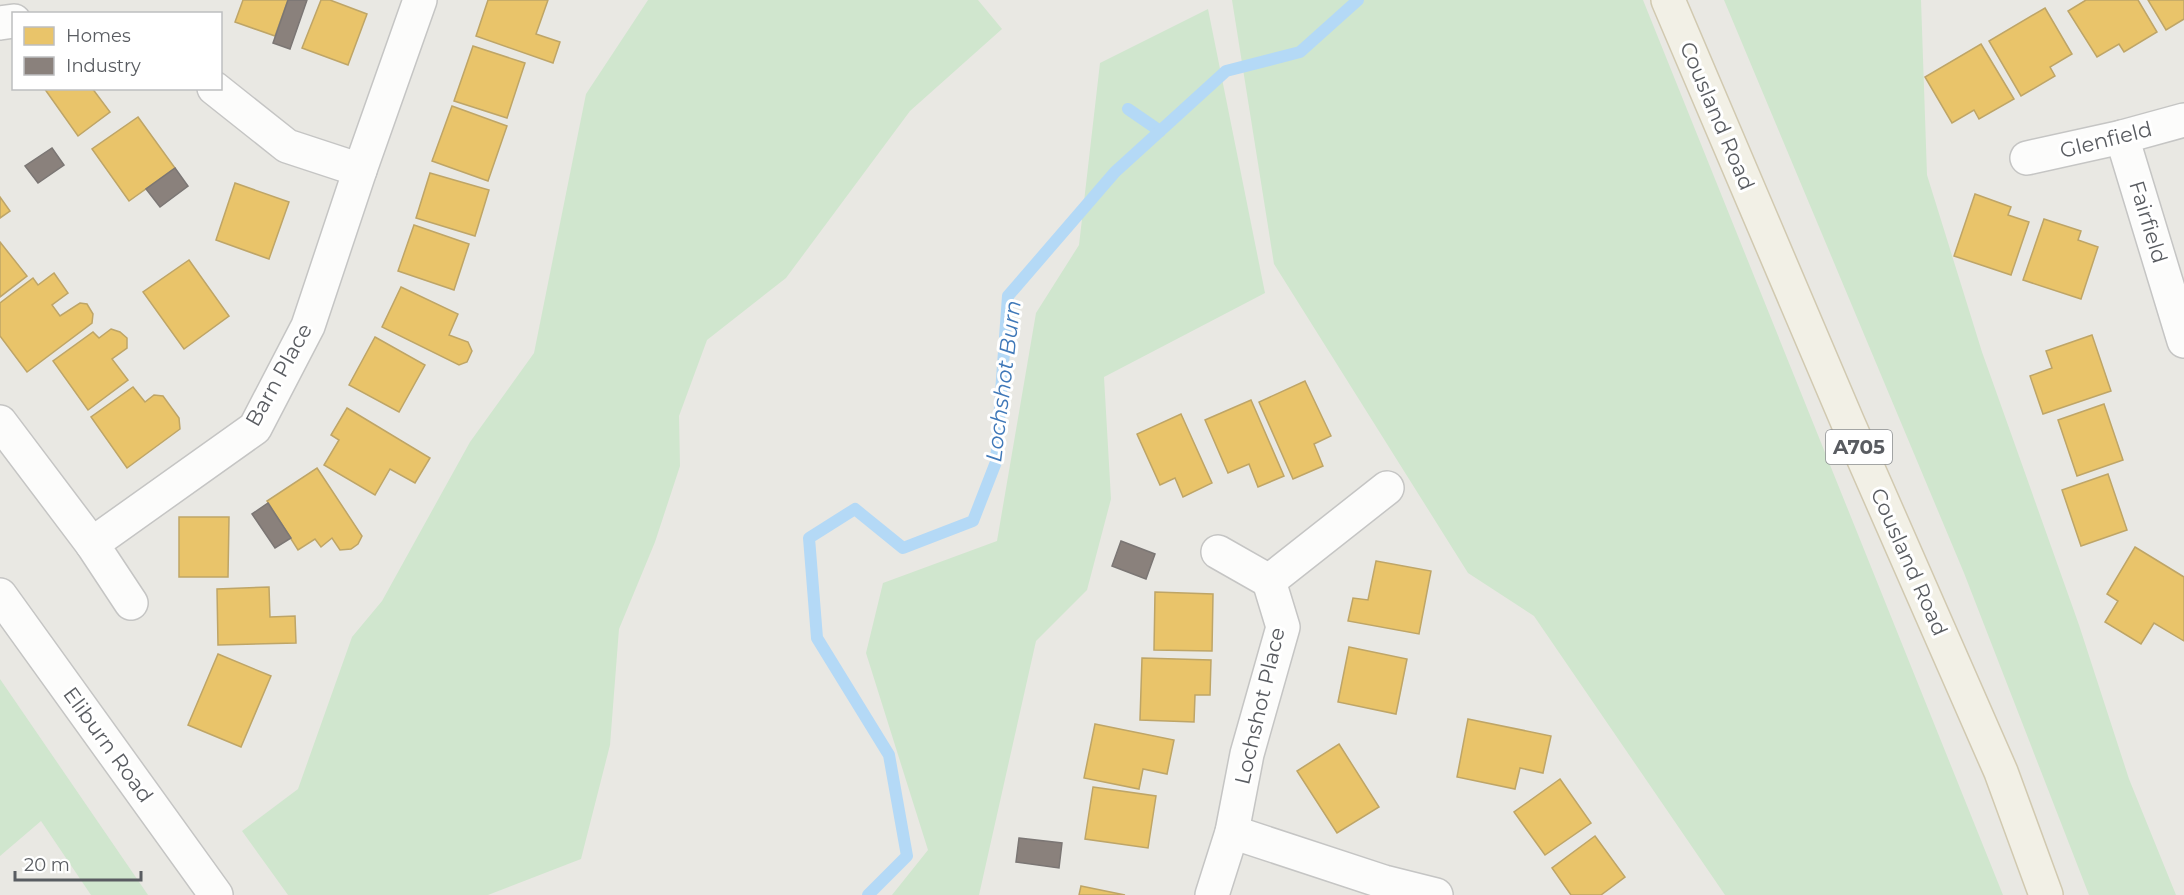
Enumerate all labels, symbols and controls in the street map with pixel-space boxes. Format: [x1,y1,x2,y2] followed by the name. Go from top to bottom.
[12,12,222,90] legend
[66,25,131,47] text: Homes
[1675,38,1760,194] street label: Cousland Road
[66,55,141,77] text: Industry
[2057,116,2155,163] street label: Glenfield
[2124,178,2173,266] street label: Fairfield
[980,299,1027,463] water label: Lochshot Burn
[240,319,317,431] street label: Barn Place
[1826,430,1892,464] road number: A705
[1866,484,1953,639] street label: Cousland Road
[1229,625,1290,787] street label: Lochshot Place
[58,682,159,807] street label: Eliburn Road
[15,844,141,882] scale bar
[24,854,70,876] text: 20 m

